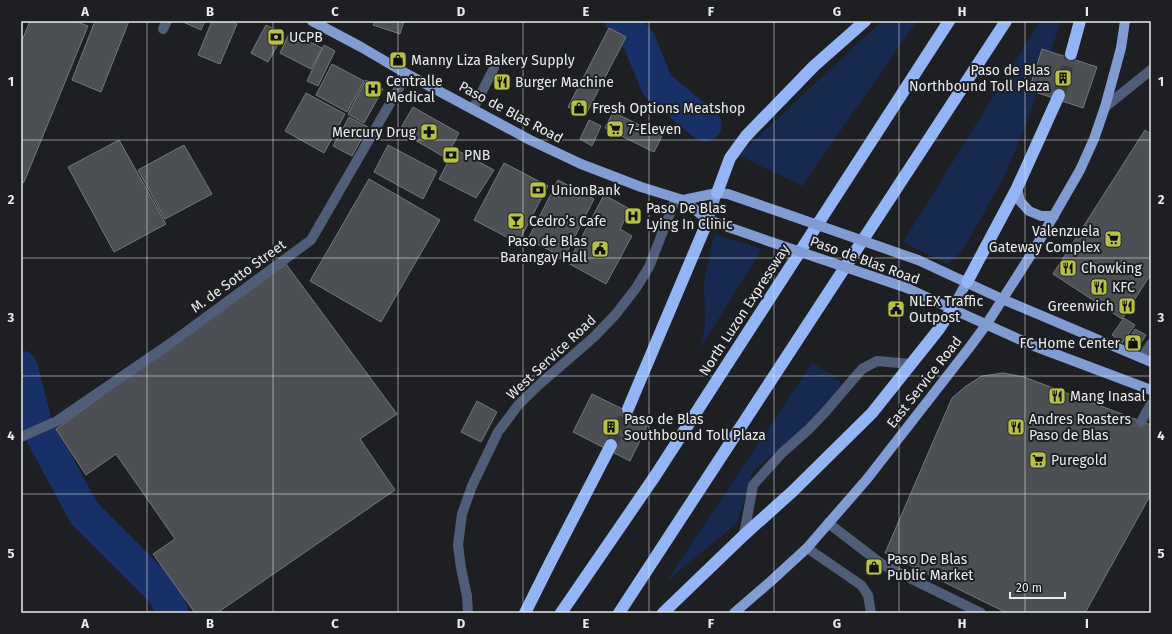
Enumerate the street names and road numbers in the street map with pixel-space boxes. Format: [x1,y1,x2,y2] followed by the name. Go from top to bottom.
[456,78,566,147] street label: Paso de Blas Road
[808,233,922,288] street label: Paso de Blas Road
[187,236,290,317] street label: M. de Sotto Street
[696,241,793,379] street label: North Luzon Expressway
[503,312,600,403] street label: West Service Road
[883,333,965,432] street label: East Service Road

